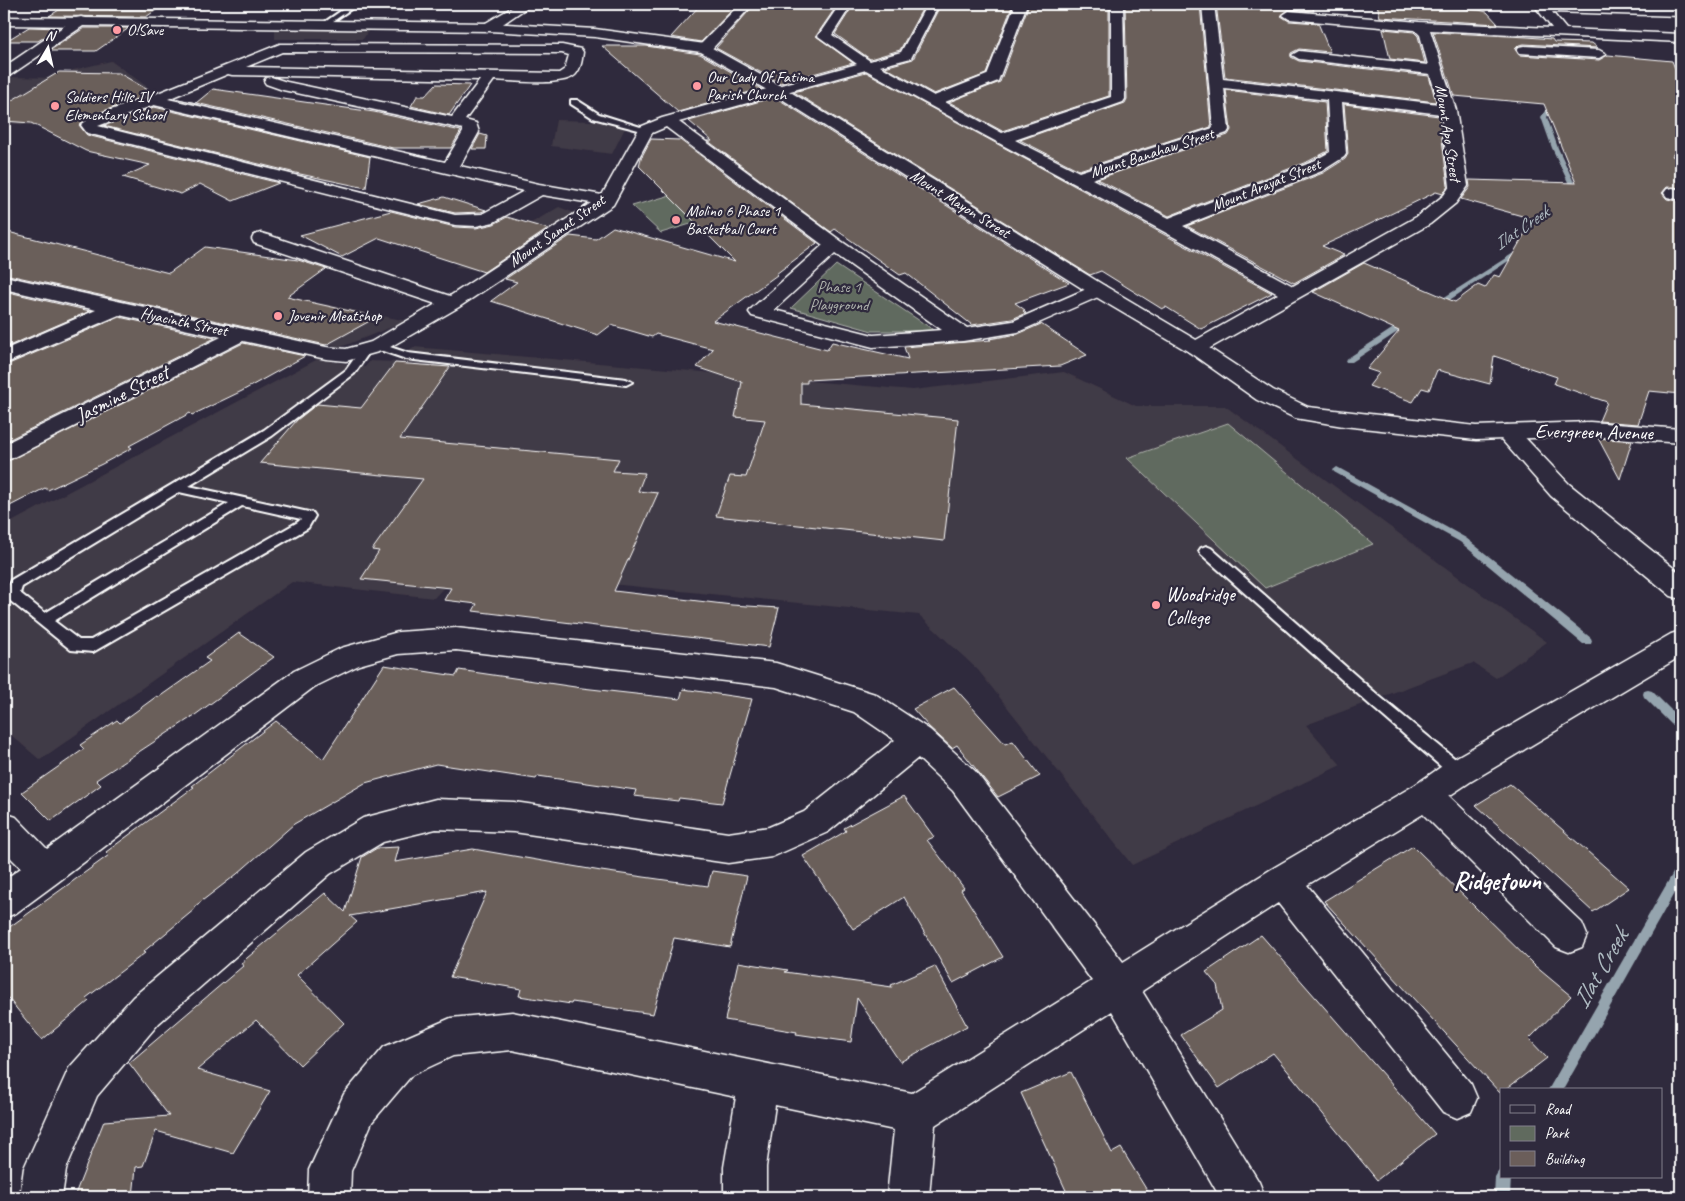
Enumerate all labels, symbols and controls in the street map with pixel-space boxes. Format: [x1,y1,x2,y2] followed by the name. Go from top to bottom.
[127,20,165,40] place label: O!Save
[22,22,72,72] north arrow
[111,24,123,36] marker: O!Save
[44,27,58,45] text: N
[707,67,815,105] place label: Our Lady Of Fatima Parish Church
[691,80,703,92] marker: Our Lady Of Fatima Parish Church
[1430,83,1466,186] street label: Mount Apo Street
[65,87,168,125] place label: Soldiers Hills IV Elementary School
[49,100,61,112] marker: Soldiers Hills IV Elementary School
[1088,123,1218,182] street label: Mount Banahaw Street
[1209,153,1325,216] street label: Mount Arayat Street
[906,165,1015,244] street label: Mount Mayon Street
[505,189,610,272] street label: Mount Samat Street
[1489,199,1556,255] water label: Ilat Creek
[686,201,781,239] place label: Molino 6 Phase 1 Basketball Court
[670,214,682,226] marker: Molino 6 Phase 1 Basketball Court
[809,277,871,315] park label: Phase 1 Playground
[139,303,231,341] street label: Hyacinth Street
[287,306,383,326] place label: Jovenir Meatshop
[272,310,284,322] marker: Jovenir Meatshop
[70,358,176,429] street label: Jasmine Street
[1535,418,1655,446] street label: Evergreen Avenue
[1166,582,1236,630] place label: Woodridge College
[1150,599,1162,611] marker: Woodridge College
[1453,865,1541,897] district label: Ridgetown
[1565,919,1638,1014] water label: Ilat Creek
[1500,1088,1662,1178] legend
[1545,1100,1572,1119] text: Road
[1545,1124,1570,1143] text: Park
[1545,1150,1585,1169] text: Building

